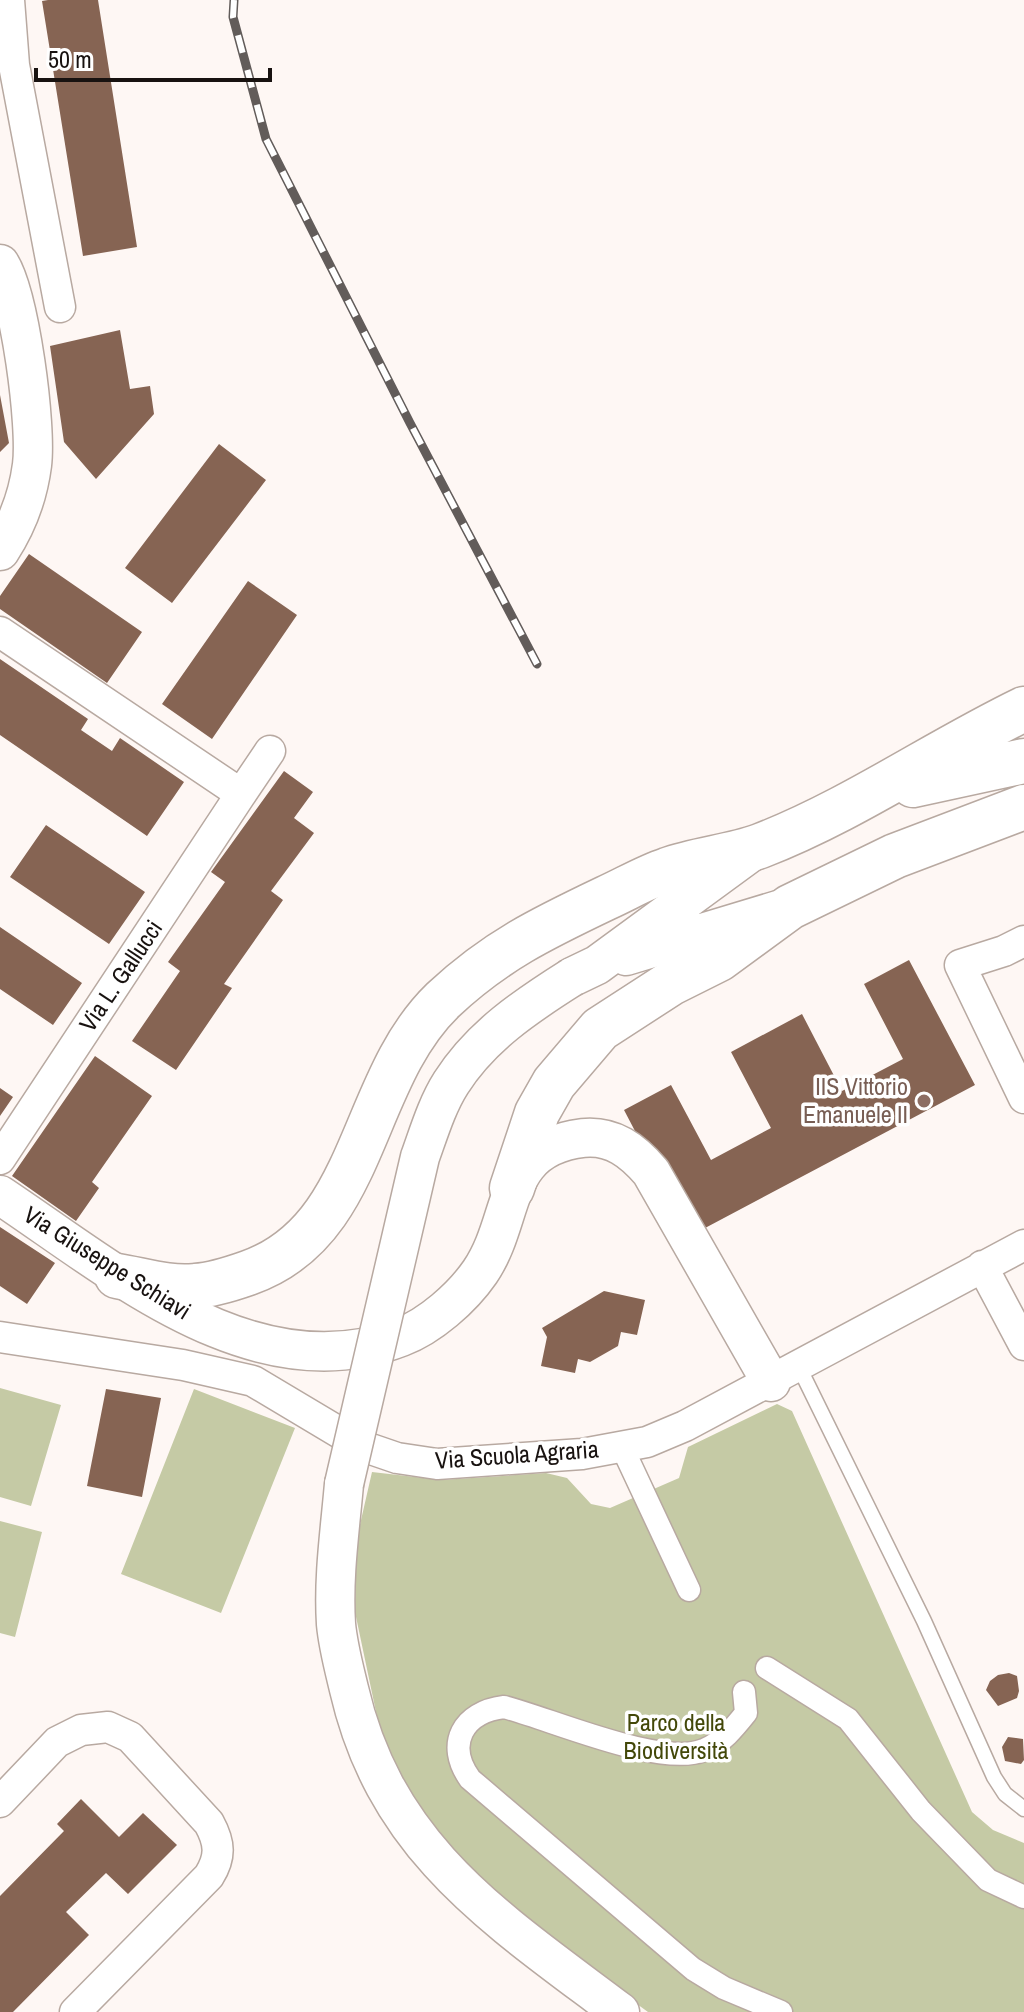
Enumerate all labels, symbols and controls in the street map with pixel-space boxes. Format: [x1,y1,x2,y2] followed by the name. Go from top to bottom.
[36,32,270,82] scale bar
[48,43,92,75] text: 50 m
[71,914,169,1037] street label: Via L. Gallucci
[803,1070,908,1130] place label: IIS Vittorio Emanuele II
[915,1092,933,1110] marker: IIS Vittorio Emanuele II
[18,1198,197,1326] street label: Via Giuseppe Schiavi
[434,1432,600,1476] street label: Via Scuola Agraria
[623,1706,729,1766] park label: Parco della Biodiversità

